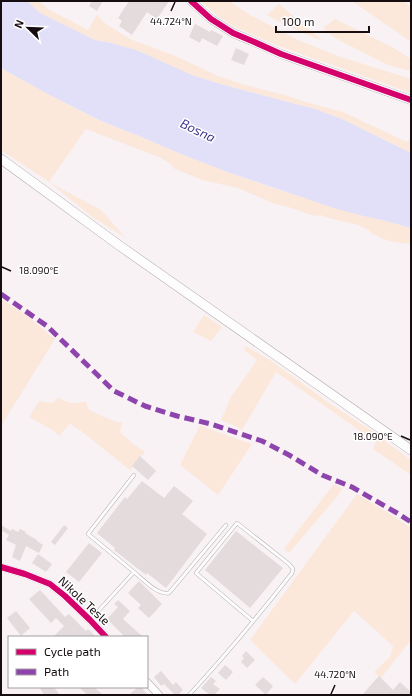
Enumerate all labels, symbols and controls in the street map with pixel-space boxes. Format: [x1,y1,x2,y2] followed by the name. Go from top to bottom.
[8,8,48,48] north arrow
[276,8,369,34] scale bar
[282,14,314,28] text: 100 m
[150,15,192,27] text: 44.724°N
[11,18,26,30] text: N
[178,115,218,145] water label: Bosna
[19,264,59,276] text: 18.090°E
[353,430,393,442] text: 18.090°E
[56,573,113,627] street label: Nikole Tesle
[8,636,148,688] legend
[44,644,101,658] text: Cycle path
[44,664,69,678] text: Path
[314,668,356,680] text: 44.720°N

